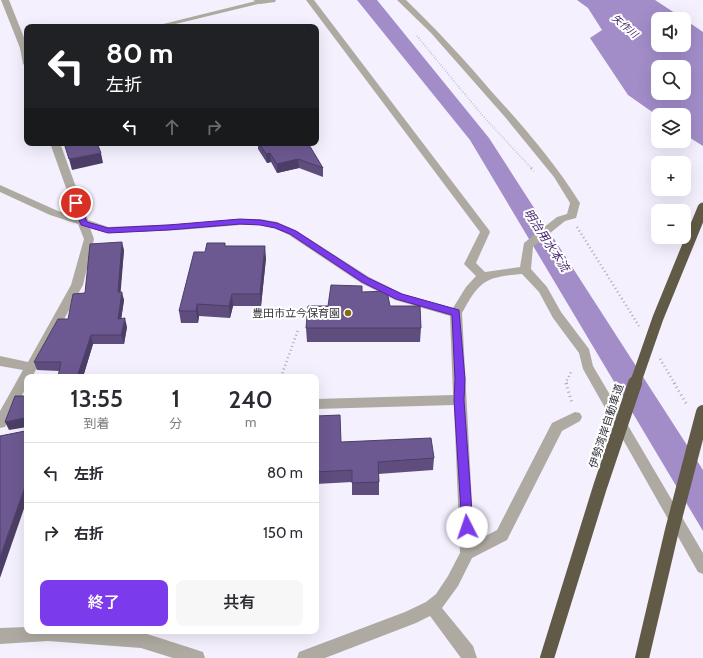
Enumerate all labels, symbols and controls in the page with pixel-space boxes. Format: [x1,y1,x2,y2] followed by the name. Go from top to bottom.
[609,11,641,41] water label: 矢作川
[651,12,691,244] map controls
[651,12,691,52] button: sound
[106,36,173,70] text: 80 m
[40,40,92,92] icon: left
[651,60,691,100] button: search
[106,74,142,96] text: 左折
[651,108,691,148] button: layers
[119,116,141,138] icon: left
[161,116,183,138] icon: ahead
[203,116,225,138] icon: right
[651,156,691,196] button: +
[59,186,93,220] pin
[65,192,87,214] icon: arrive
[651,204,691,244] button: −
[521,206,574,276] water label: 明治用水本流
[252,306,340,320] place label: 豊田市立今保育園
[343,308,353,318] marker: 豊田市立今保育園
[586,382,626,470] street label: 伊勢湾岸自動車道
[70,384,123,413] text: 13:55
[171,384,180,413] text: 1
[229,385,273,414] text: 240
[245,414,256,430] text: m
[84,415,110,431] text: 到着
[169,415,182,431] text: 分
[40,462,62,484] icon: left
[267,464,303,482] text: 80 m
[74,465,104,483] text: 左折
[446,506,488,548] position arrow
[40,522,62,544] icon: right
[263,524,303,542] text: 150 m
[74,525,104,543] text: 右折
[40,580,168,626] button: 終了
[176,580,303,626] button: 共有

